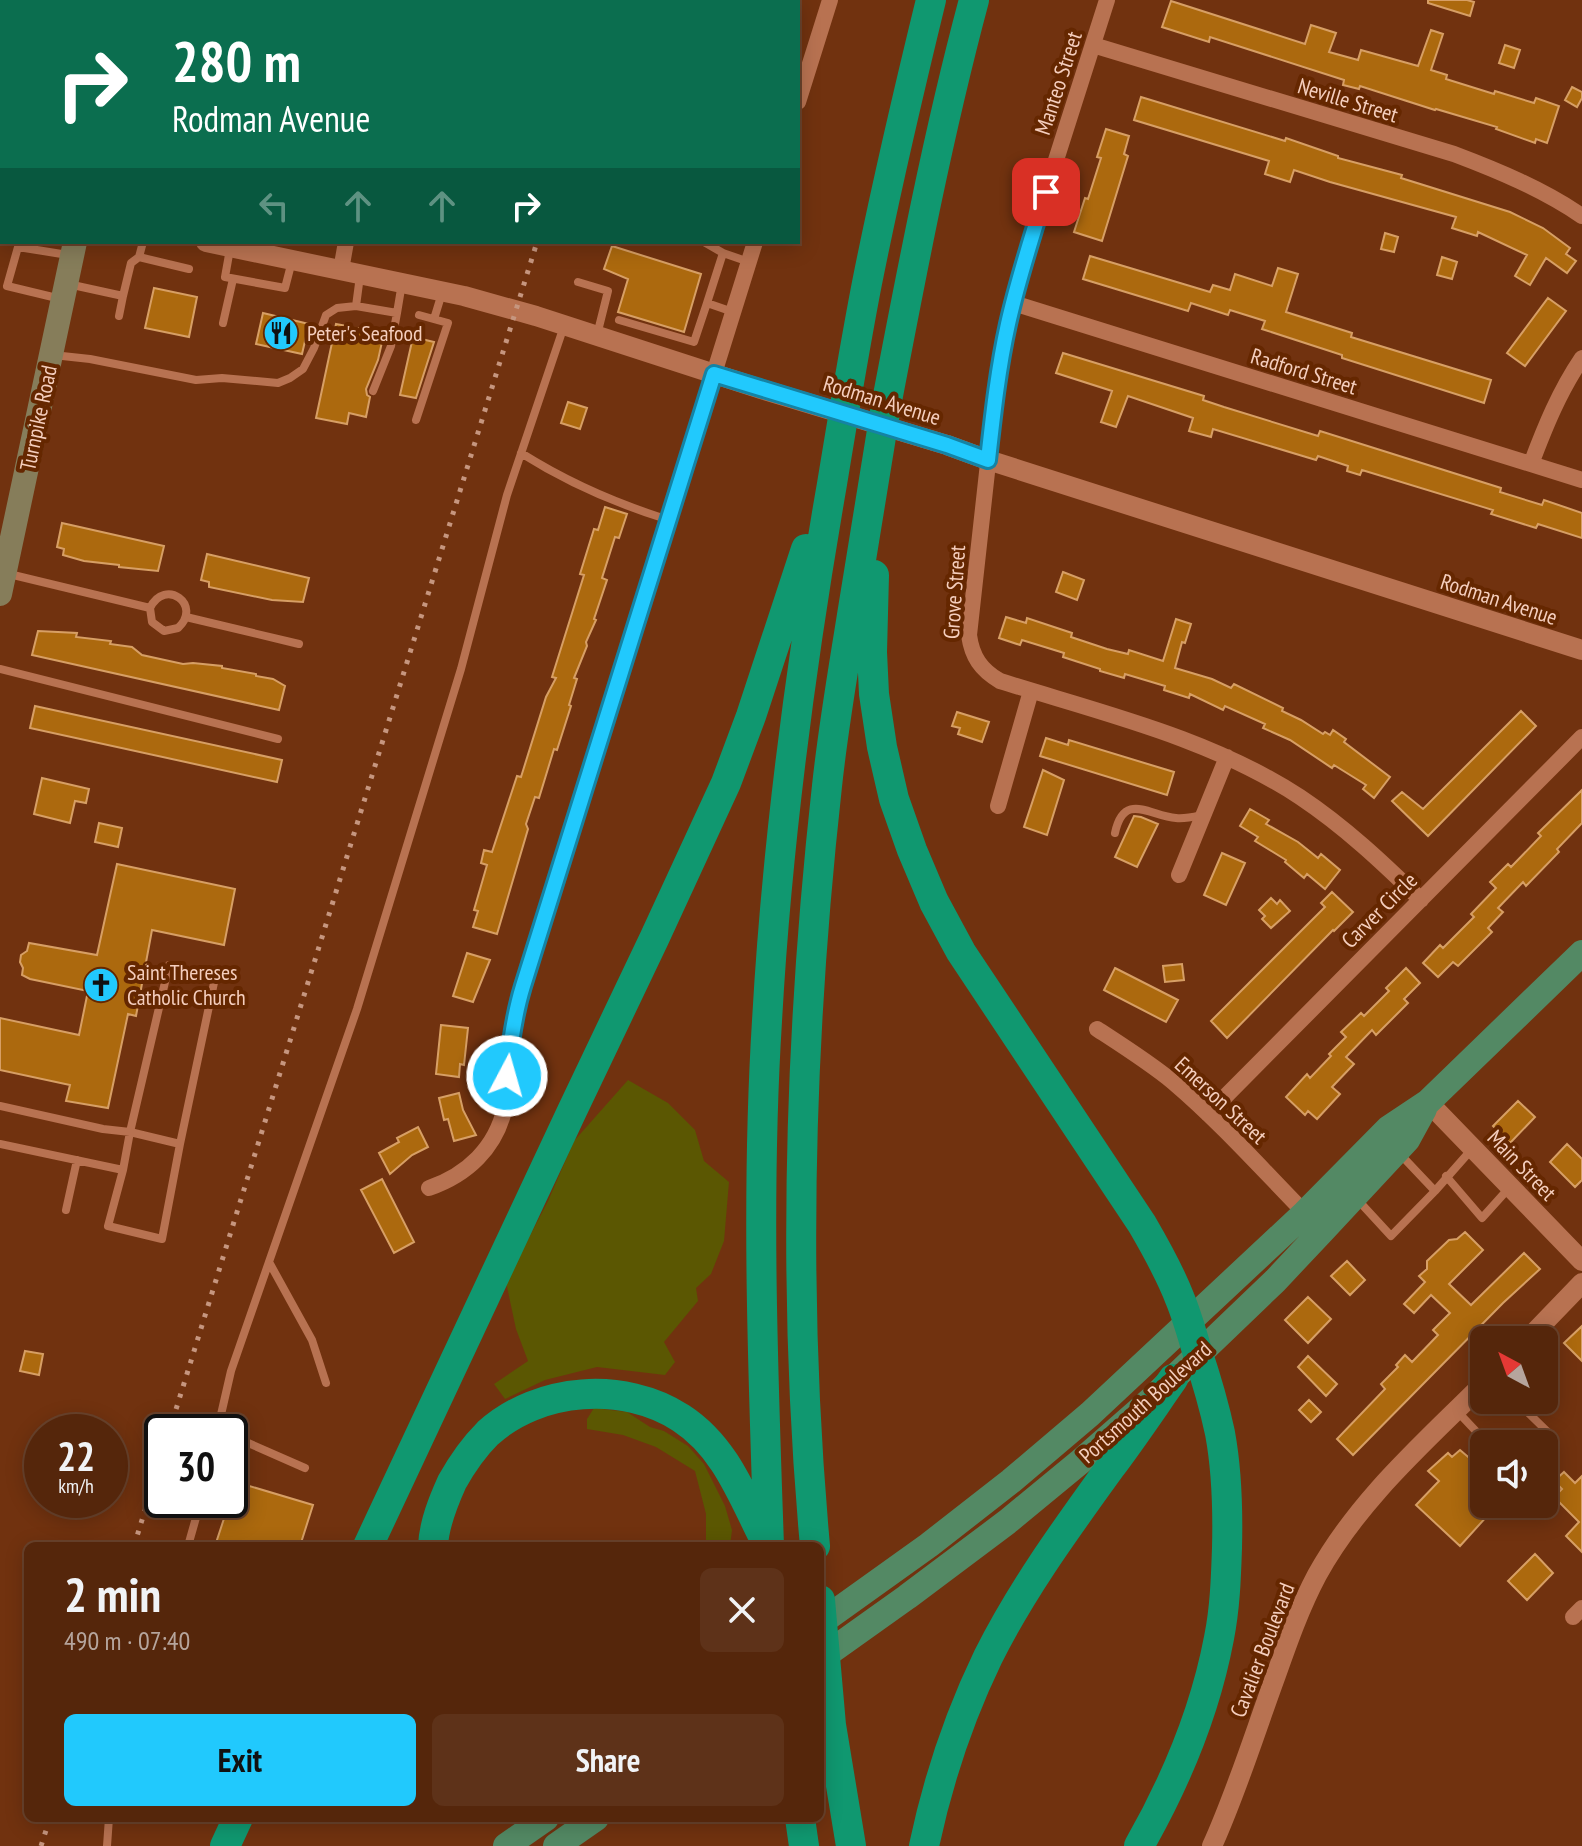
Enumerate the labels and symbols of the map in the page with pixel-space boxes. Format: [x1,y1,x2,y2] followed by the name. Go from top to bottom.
[1028,28,1088,138] street label: Manteo Street
[1294,71,1402,129] street label: Neville Street
[1012,158,1080,226] pin
[262,314,300,352] restaurant icon: Peter's Seafood
[307,319,423,347] place label: Peter's Seafood
[1247,342,1361,400] street label: Radford Street
[13,363,63,473] street label: Turnpike Road
[820,369,944,431] street label: Rodman Avenue
[937,544,971,640] street label: Grove Street
[1437,567,1561,631] street label: Rodman Avenue
[1335,866,1423,954] street label: Carver Circle
[127,958,246,1011] place label: Saint Thereses Catholic Church
[82,966,120,1004] church icon: Saint Thereses Catholic Church
[465,1034,549,1118] position arrow
[1169,1050,1273,1150] street label: Emerson Street
[1482,1124,1562,1206] street label: Main Street
[1470,1326,1558,1414] north arrow
[1073,1335,1217,1469] street label: Portsmouth Boulevard
[144,1414,248,1518] speed limit sign: 30
[1224,1579,1300,1721] street label: Cavalier Boulevard

